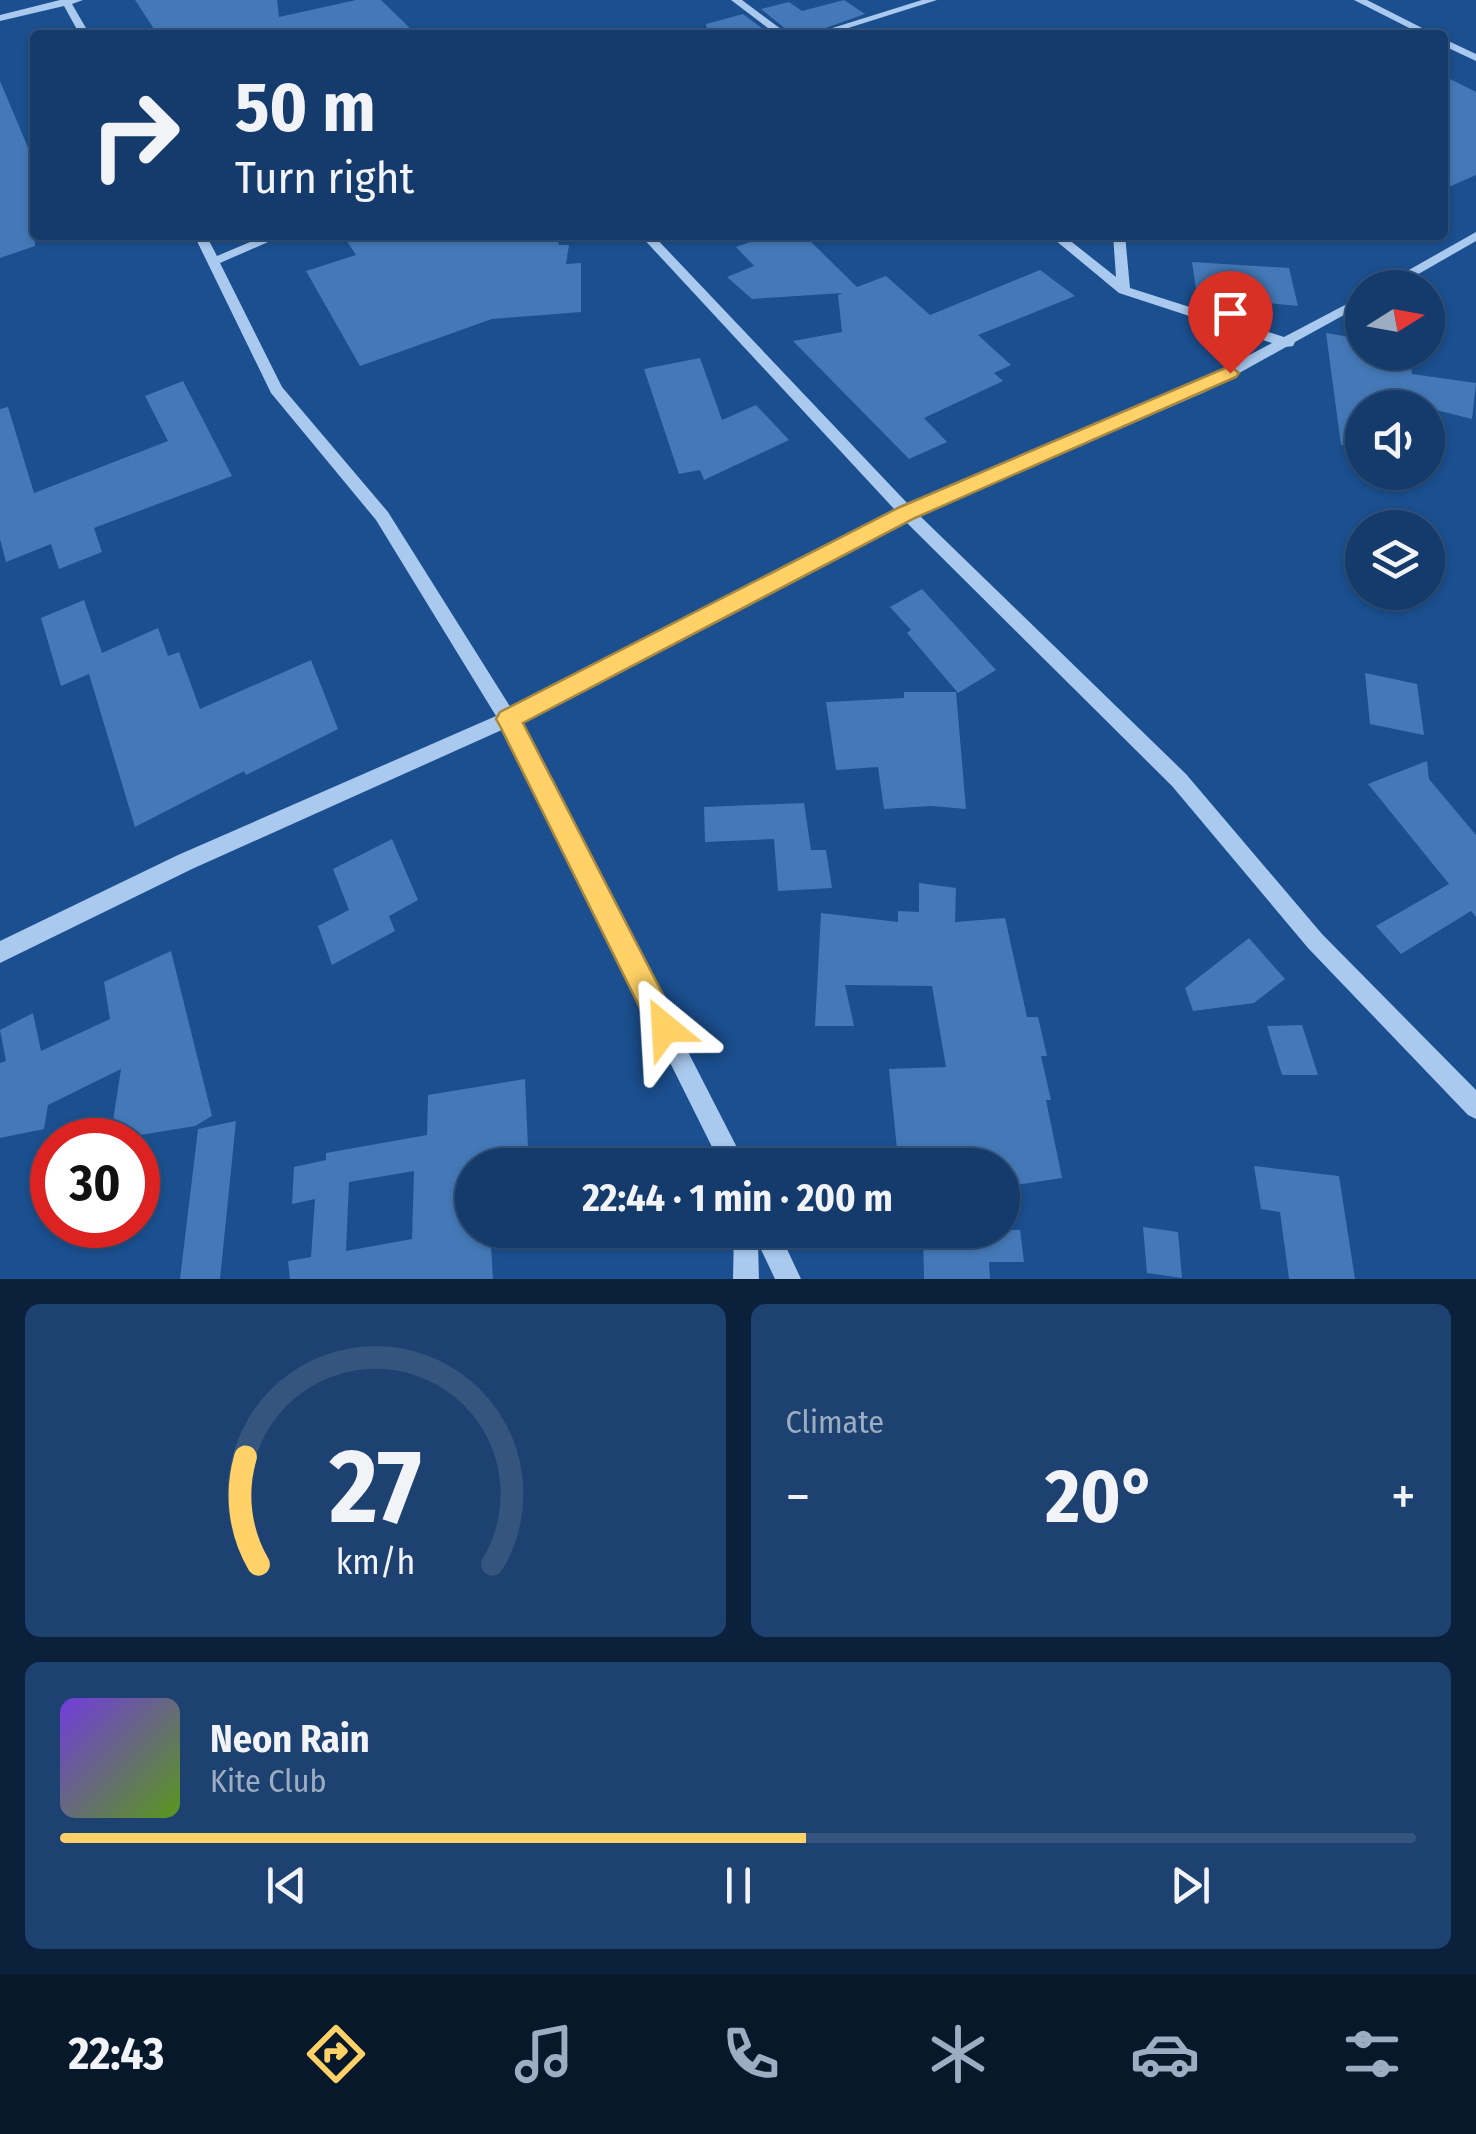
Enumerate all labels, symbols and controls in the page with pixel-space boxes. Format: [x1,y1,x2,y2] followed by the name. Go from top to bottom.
[235,66,376,150] text: 50 m
[70,70,200,200] icon: right
[235,151,414,205] text: Turn right
[1345,270,1445,370] north arrow
[1345,270,1445,610] map controls
[1188,271,1273,374] pin
[1203,286,1258,341] icon: arrive
[1345,390,1445,490] button: sound
[1345,510,1445,610] button: layers
[613,976,717,1080] position arrow
[30,1118,160,1248] speed limit sign: 30
[582,1175,893,1221] text: 22:44 · 1 min · 200 m
[786,1403,884,1441] text: Climate
[328,1425,421,1550] text: 27
[1045,1452,1156,1542] text: 20°
[786,1464,810,1530] text: −
[1391,1464,1416,1530] text: +
[335,1541,415,1583] text: km/h
[210,1716,370,1762] text: Neon Rain
[210,1762,326,1800] text: Kite Club
[259,1858,314,1913] icon: previous
[711,1858,766,1913] icon: pause
[1163,1858,1218,1913] icon: next
[301,2019,371,2089] icon: directions
[509,2019,579,2089] icon: music
[716,2019,786,2089] icon: phone
[923,2019,993,2089] icon: climate
[1130,2019,1200,2089] icon: car
[1337,2019,1407,2089] icon: filters
[69,2027,164,2081] text: 22:43

